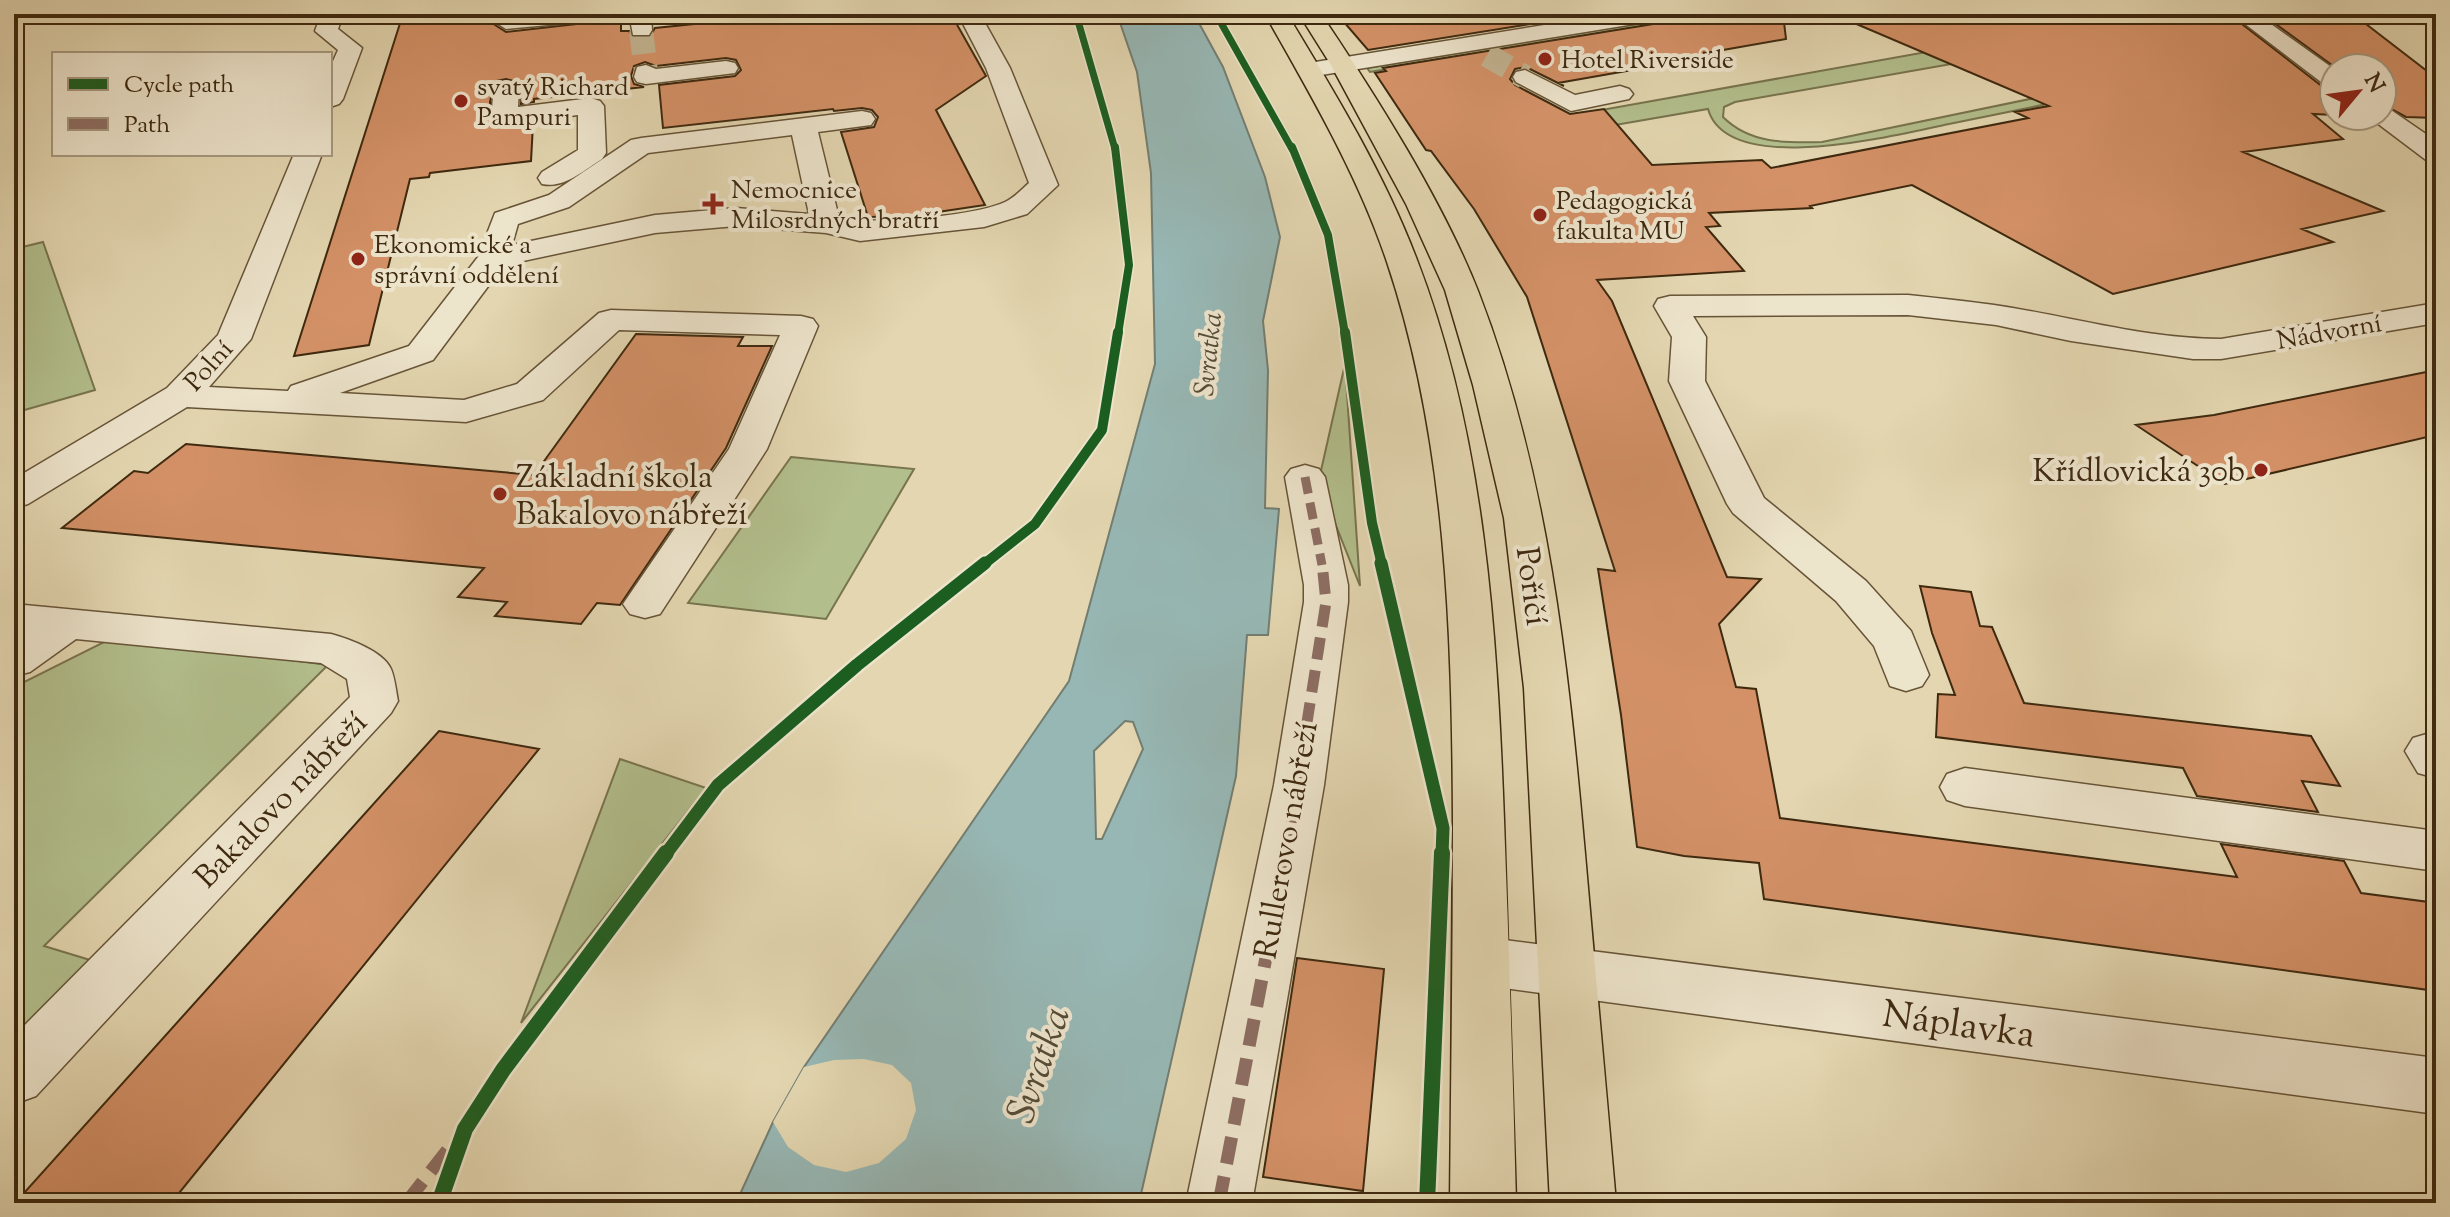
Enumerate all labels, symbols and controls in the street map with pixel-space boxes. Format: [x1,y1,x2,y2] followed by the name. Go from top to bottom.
[1561,43,1734,80] place label: Hotel Riverside
[1536,50,1554,68] marker: Hotel Riverside
[52,52,332,156] legend
[2318,52,2398,132] north arrow
[2355,68,2391,100] text: N
[124,69,234,103] text: Cycle path
[477,70,629,137] place label: svatý Richard Pampuri
[452,92,470,110] marker: svatý Richard Pampuri
[124,109,170,143] text: Path
[731,173,939,240] place label: Nemocnice Milosrdných bratří
[1556,184,1692,251] place label: Pedagogická fakulta MU
[702,193,724,215] marker: Nemocnice Milosrdných bratří
[1531,206,1549,224] marker: Pedagogická fakulta MU
[374,228,559,295] place label: Ekonomické a správní oddělení
[349,250,367,268] marker: Ekonomické a správní oddělení
[2274,306,2385,361] street label: Nádvorní
[1186,311,1234,398] water label: Svratka
[177,333,243,400] street label: Polní
[2033,450,2245,496] place label: Křídlovická 30b
[516,456,747,539] place label: Základní škola Bakalovo nábřeží
[2252,461,2270,479] marker: Křídlovická 30b
[491,485,509,503] marker: Základní škola Bakalovo nábřeží
[1502,544,1558,629] street label: Poříčí
[185,702,379,900] street label: Bakalovo nábřeží
[1244,718,1331,963] street label: Rullerovo nábřeží
[1879,990,2038,1064] street label: Náplavka
[995,1000,1088,1131] water label: Svratka

